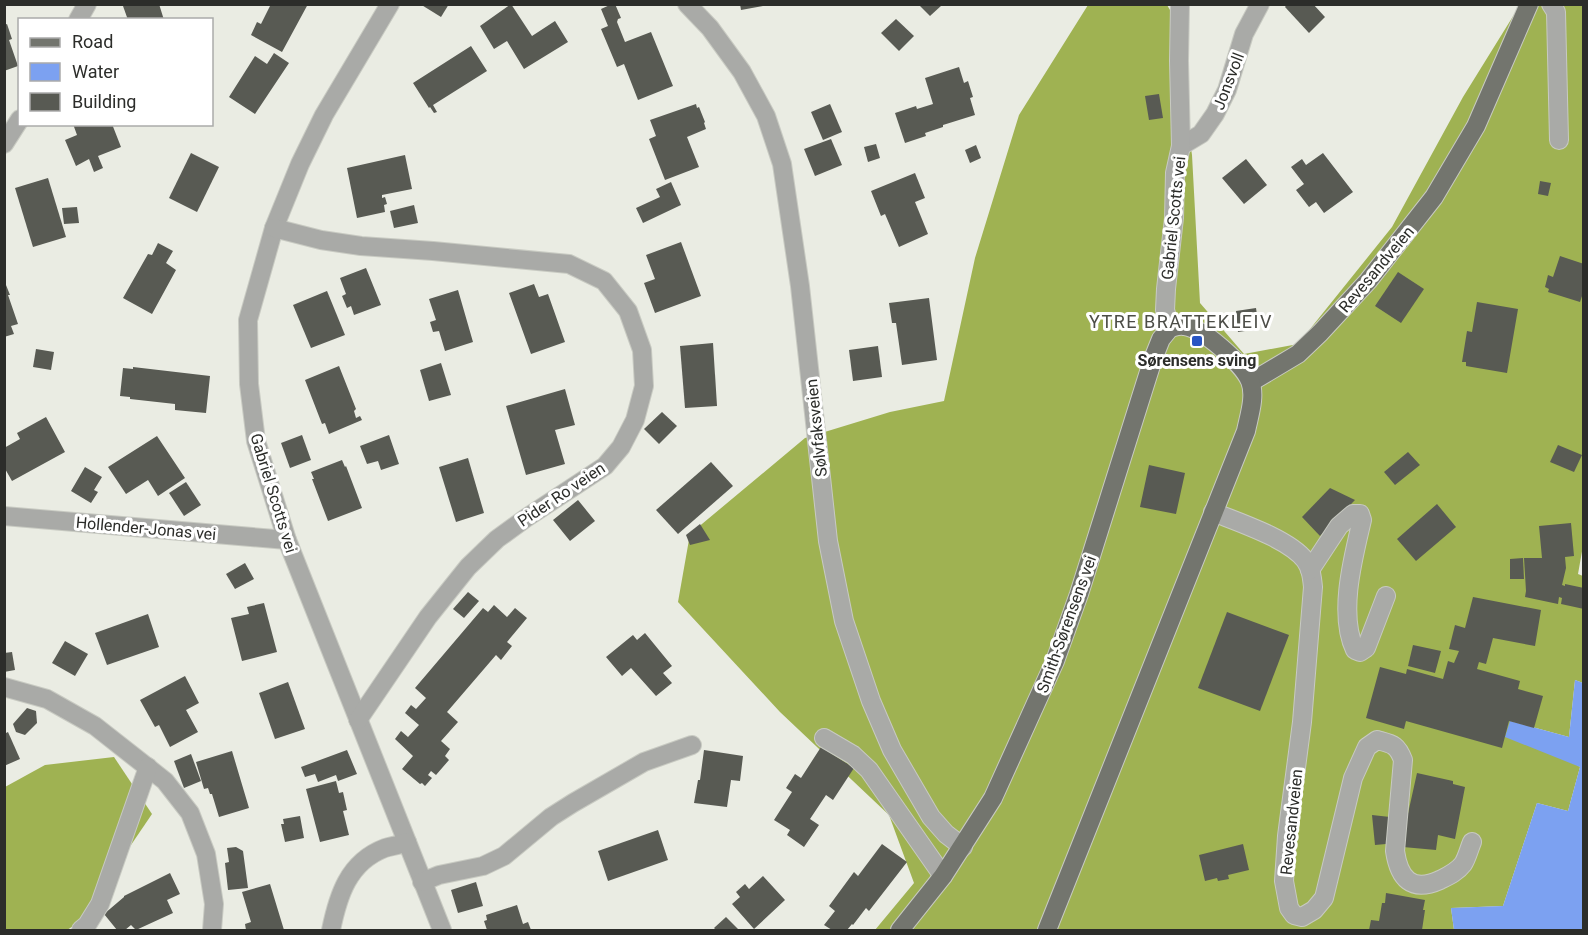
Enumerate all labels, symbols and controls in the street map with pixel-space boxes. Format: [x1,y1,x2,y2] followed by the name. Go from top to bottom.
[18,18,213,126] legend
[72,31,113,52] text: Road
[1209,50,1248,112] street label: Jonsvoll
[72,61,119,82] text: Water
[72,91,136,112] text: Building
[1158,155,1189,281] street label: Gabriel Scotts vei
[1335,222,1418,316] street label: Revesandveien
[1089,311,1273,332] district label: YTRE BRATTEKLEIV
[1190,334,1204,348] marker: Sørensens sving
[1138,351,1256,370] place label: Sørensens sving
[802,378,831,478] street label: Sølvfaksveien
[246,431,301,555] street label: Gabriel Scotts vei
[514,458,609,531] street label: Pider Ro veien
[75,513,217,544] street label: Hollender-Jonas vei
[1033,553,1100,695] street label: Smith-Sørensens vei
[1276,768,1307,876] street label: Revesandveien

